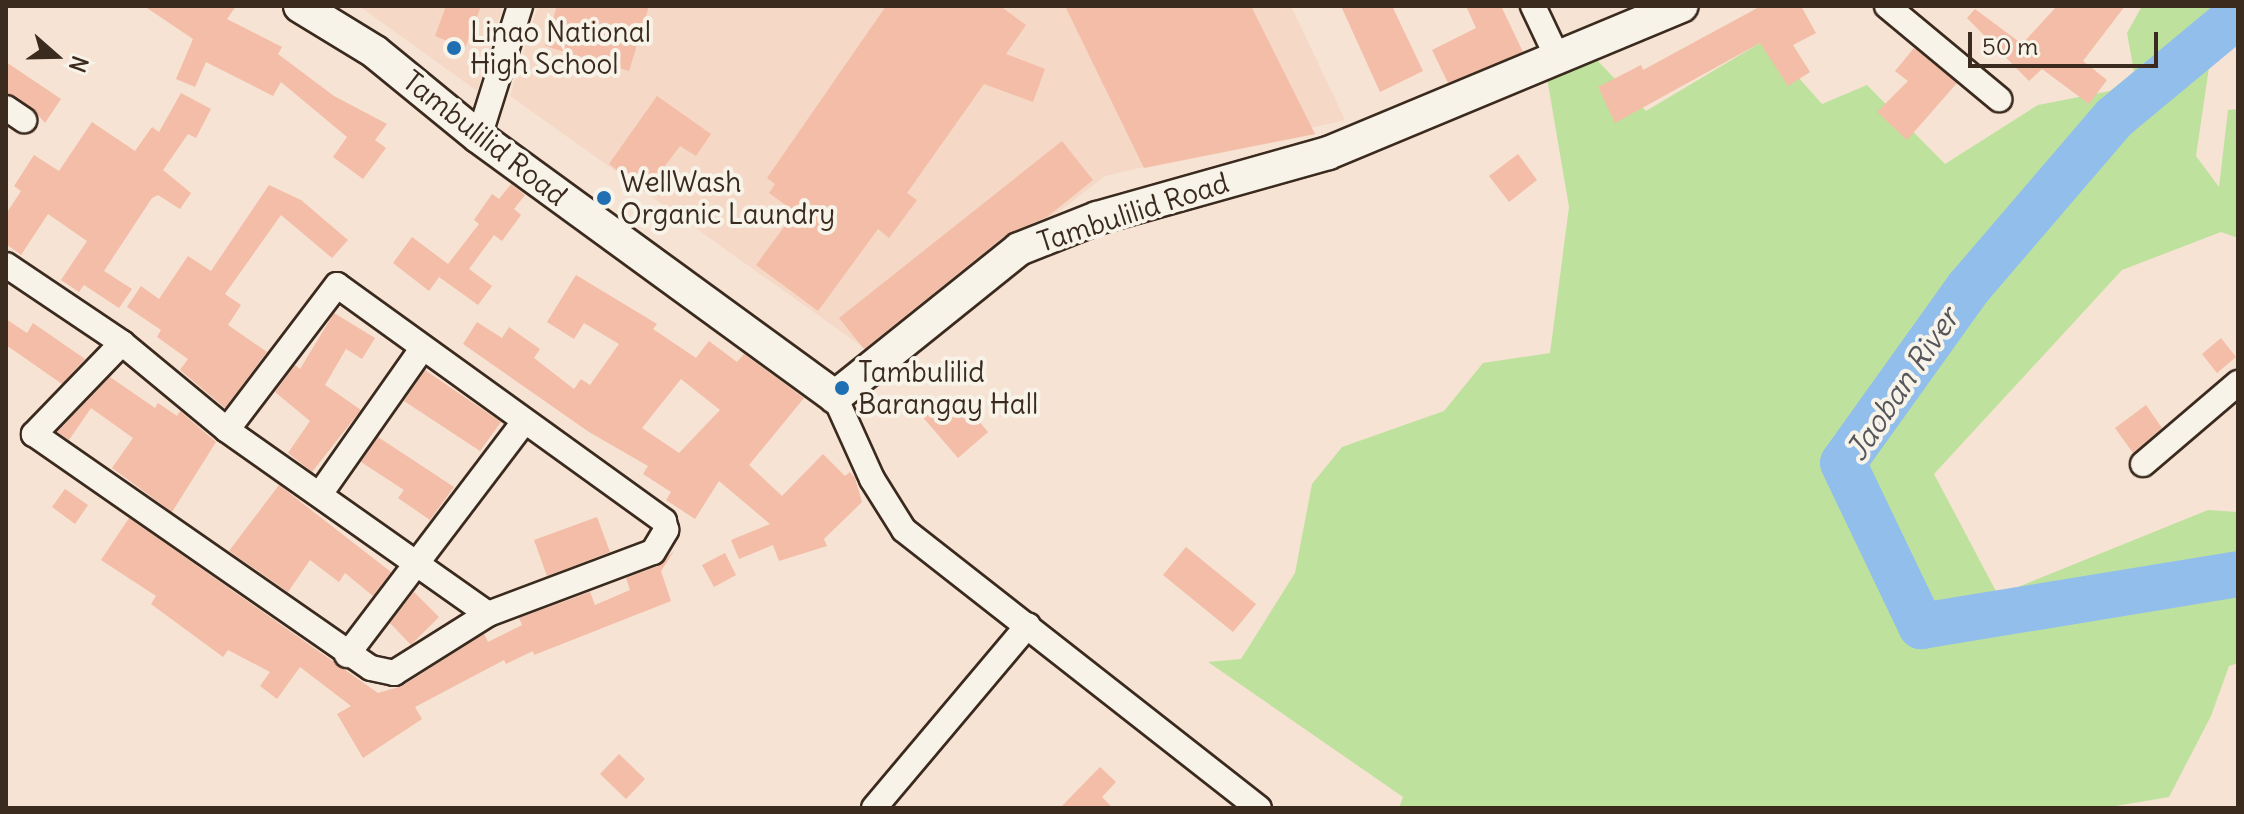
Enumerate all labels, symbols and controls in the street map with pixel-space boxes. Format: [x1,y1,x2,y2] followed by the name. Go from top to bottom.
[470,15,651,81] place label: Linao National High School
[16,16,96,96] north arrow
[1972,16,2162,66] scale bar
[1982,31,2038,61] text: 50 m
[445,39,463,57] marker: Linao National High School
[63,52,94,76] text: N
[396,63,574,213] street label: Tambulilid Road
[620,165,835,231] place label: WellWash Organic Laundry
[1033,165,1233,259] street label: Tambulilid Road
[595,189,613,207] marker: WellWash Organic Laundry
[1838,301,1966,467] water label: Jaoban River
[858,355,1038,421] place label: Tambulilid Barangay Hall
[833,379,851,397] marker: Tambulilid Barangay Hall

